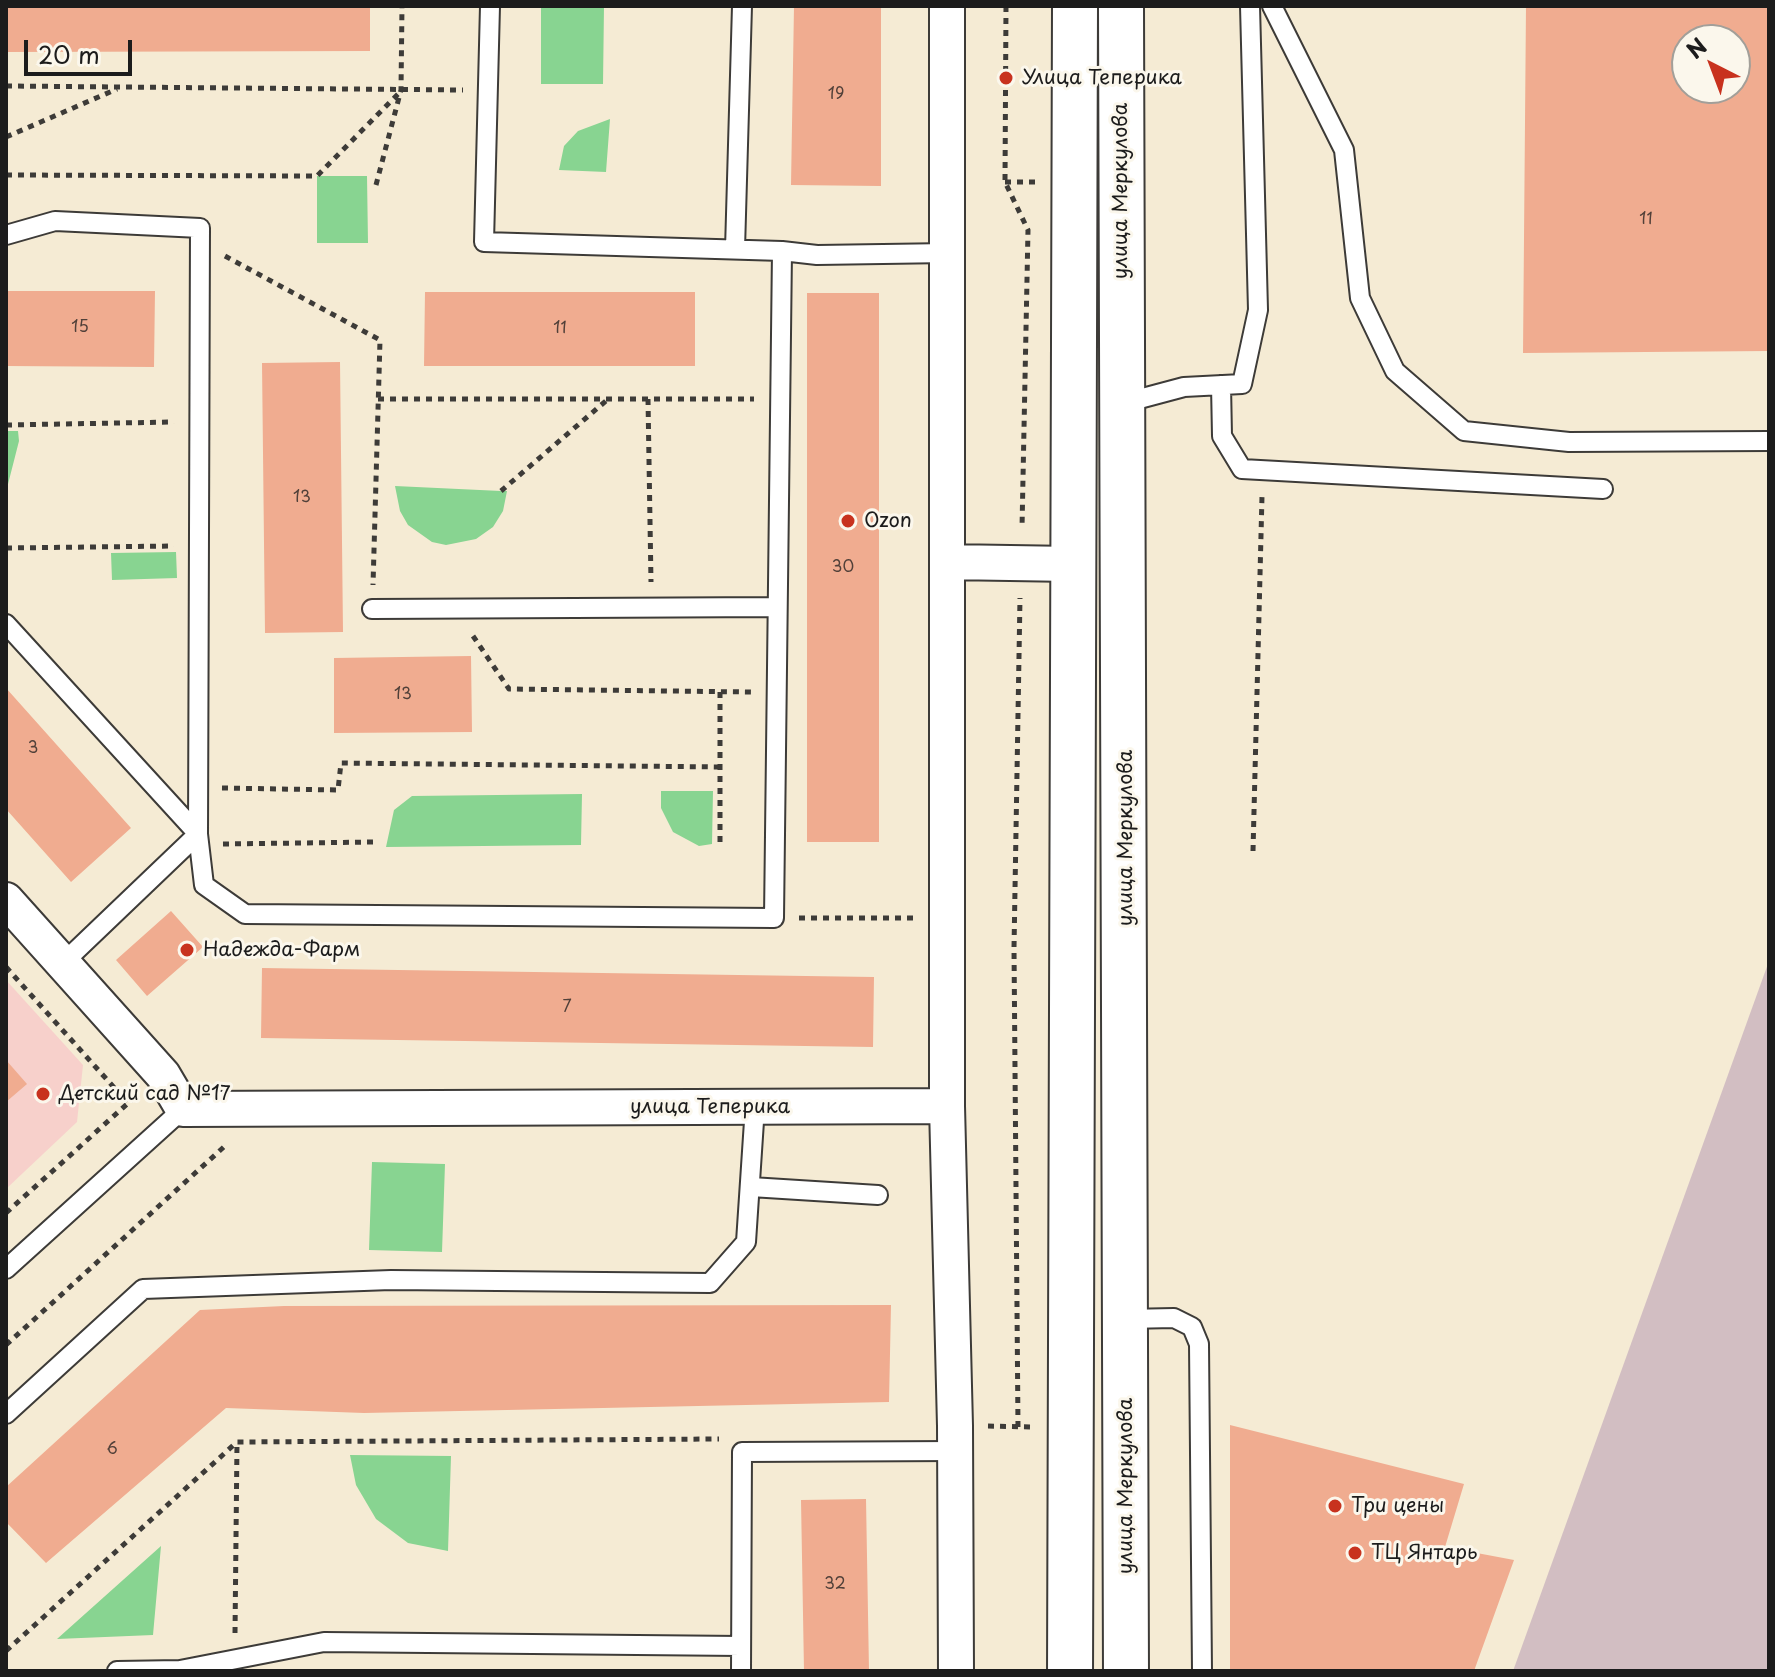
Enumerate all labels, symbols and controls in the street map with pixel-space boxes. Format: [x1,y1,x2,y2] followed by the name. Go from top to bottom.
[28,24,136,74] scale bar
[1671,24,1751,104] north arrow
[1678,29,1713,65] text: N
[38,36,100,72] text: 20 m
[1022,66,1182,90] place label: Улица Теперика
[997,69,1015,87] marker: Улица Теперика
[828,85,844,105] house number: 19
[1109,103,1133,279] street label: улица Меркулова
[1639,210,1653,230] house number: 11
[71,318,89,338] house number: 15
[553,319,567,339] house number: 11
[293,488,311,508] house number: 13
[864,509,912,533] place label: Ozon
[839,512,857,530] marker: Ozon
[832,558,854,578] house number: 30
[394,685,412,705] house number: 13
[28,739,38,759] house number: 3
[1114,750,1138,926] street label: улица Меркулова
[203,938,360,962] place label: Надежда-Фарм
[178,941,196,959] marker: Надежда-Фарм
[562,998,572,1018] house number: 7
[59,1082,231,1106] place label: Детский сад №17
[34,1085,52,1103] marker: Детский сад №17
[630,1095,790,1119] street label: улица Теперика
[1114,1398,1138,1574] street label: улица Меркулова
[106,1440,118,1460] house number: 6
[1351,1494,1444,1518] place label: Три цены
[1326,1497,1344,1515] marker: Три цены
[1371,1541,1477,1565] place label: ТЦ Янтарь
[1346,1544,1364,1562] marker: ТЦ Янтарь
[824,1575,846,1595] house number: 32

